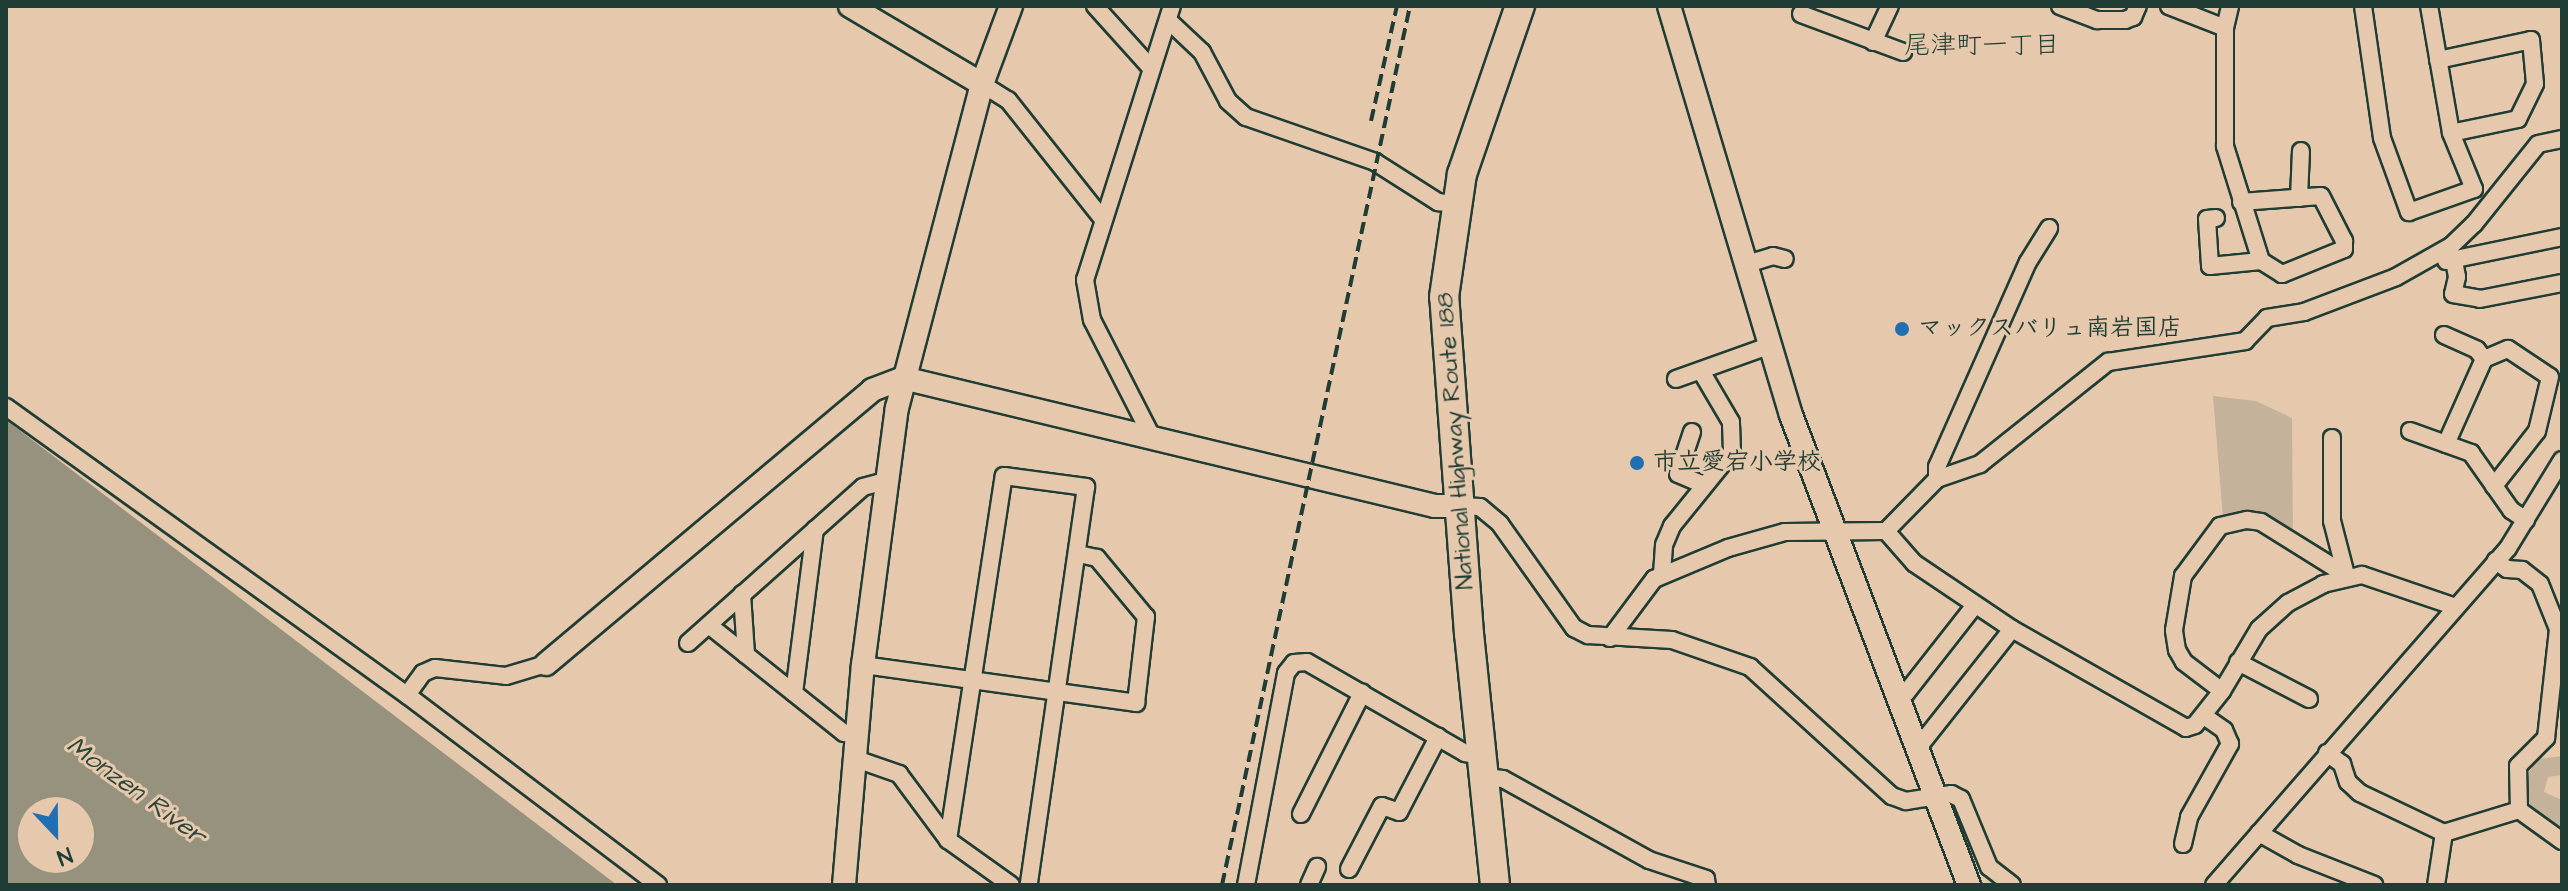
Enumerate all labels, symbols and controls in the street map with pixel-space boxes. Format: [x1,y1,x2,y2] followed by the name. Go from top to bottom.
[1904,30,2060,62] district label: 尾津町一丁目
[1431,291,1481,591] street label: National Highway Route 188
[1918,315,2182,343] place label: マックスバリュ南岩国店
[1893,320,1911,338] marker: マックスバリュ南岩国店
[1653,449,1821,477] place label: 市立愛宕小学校
[1628,454,1646,472] marker: 市立愛宕小学校
[61,730,211,852] water label: Monzen River
[16,795,96,875] north arrow
[52,839,77,873] text: N

